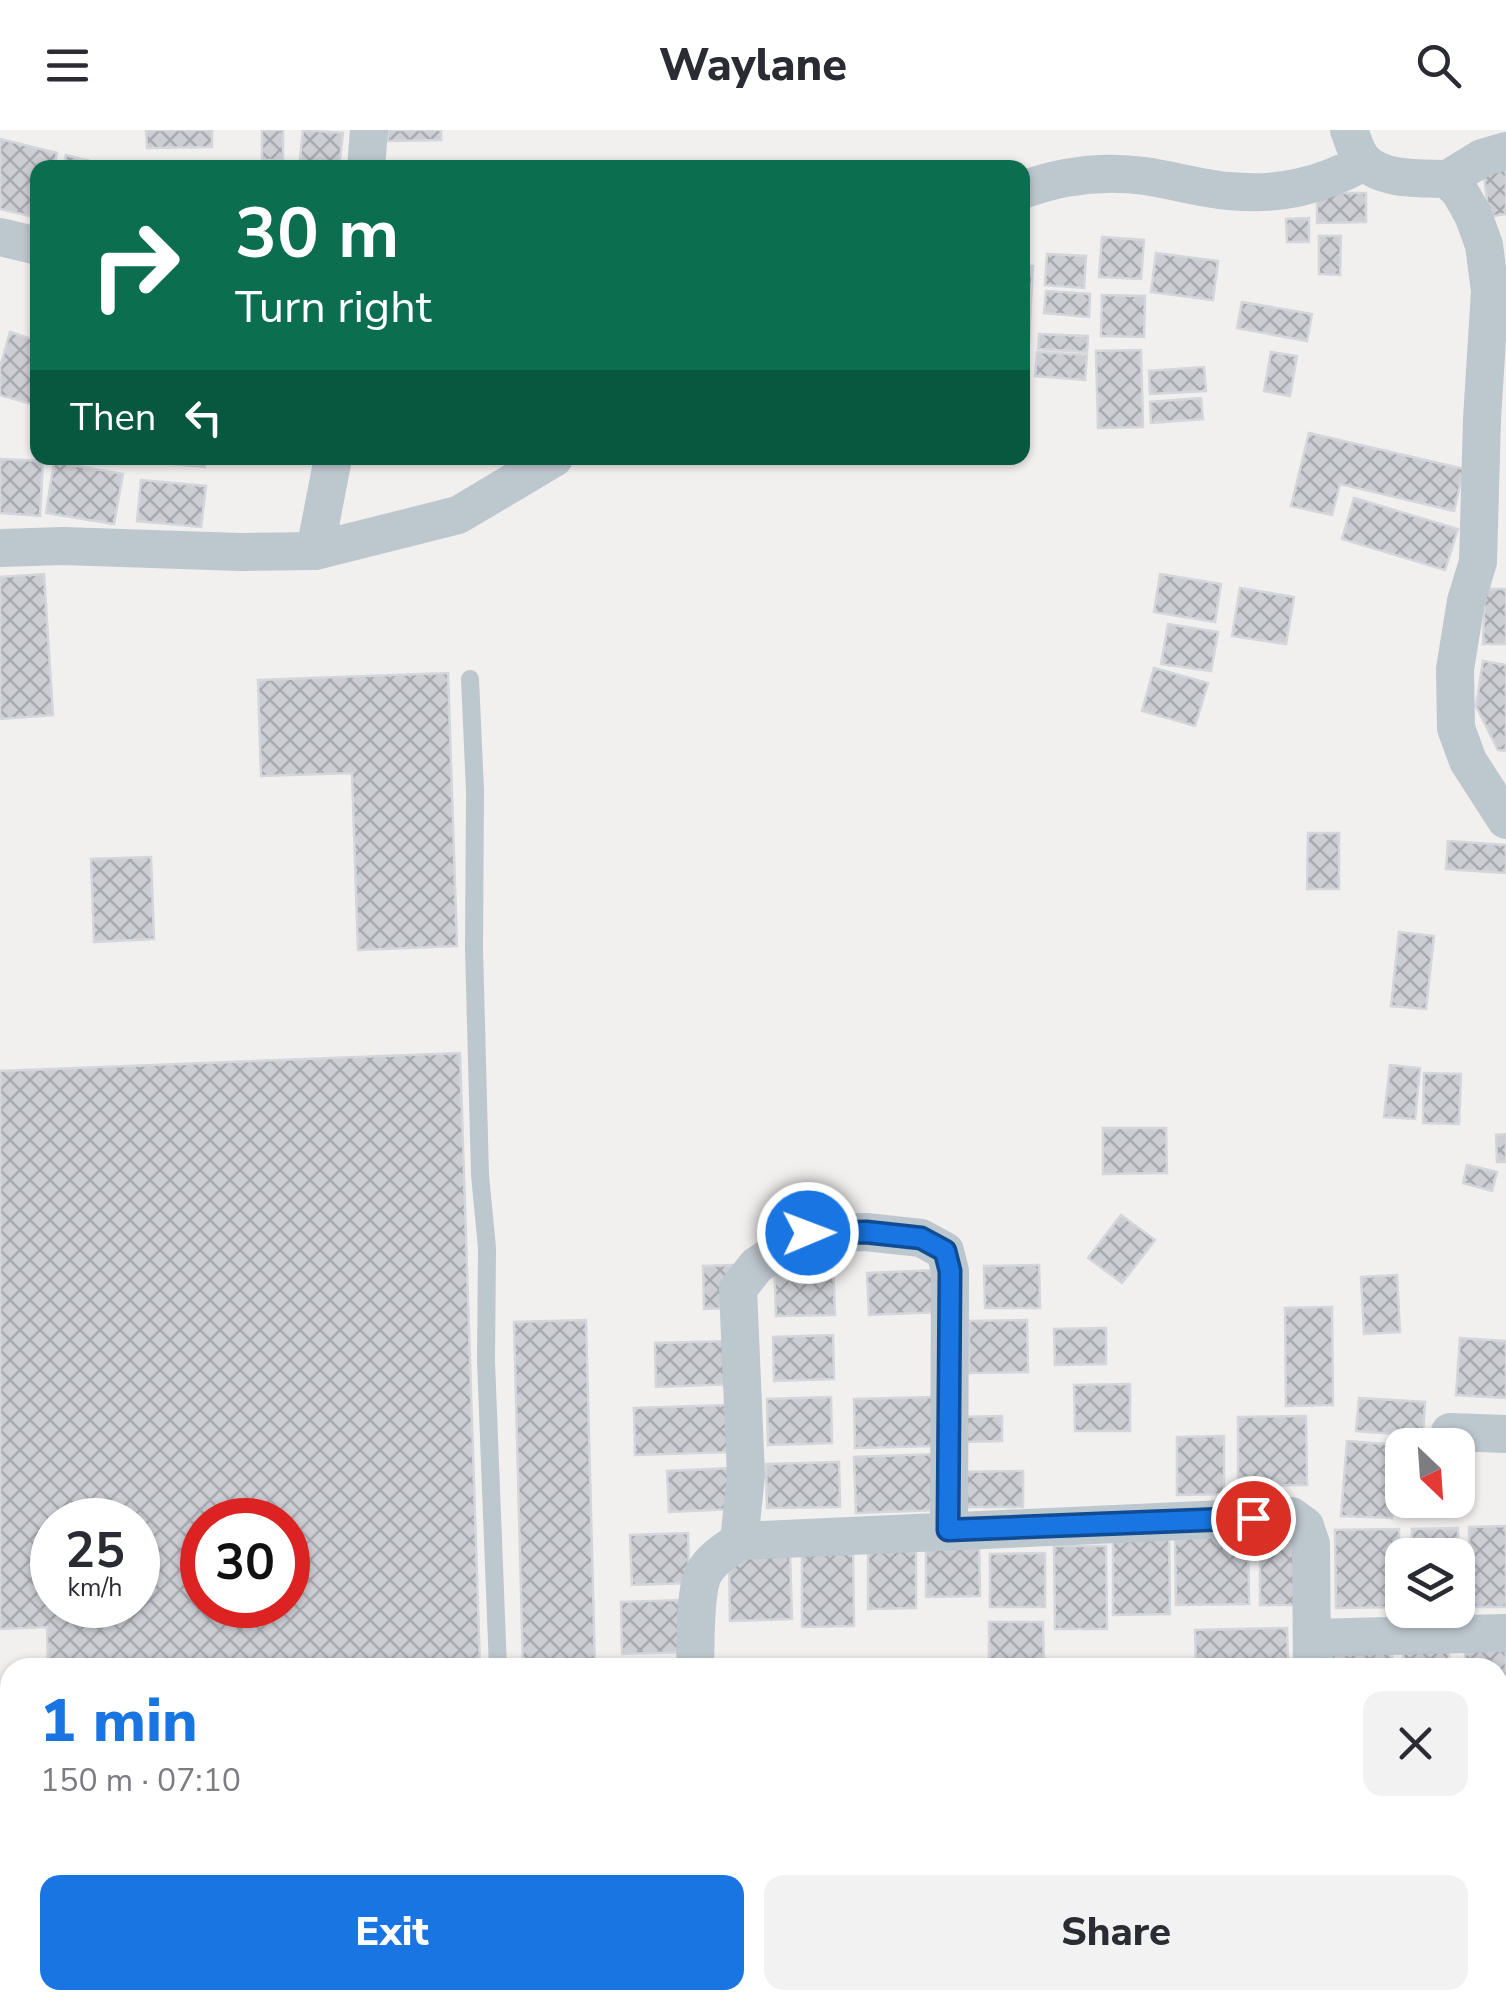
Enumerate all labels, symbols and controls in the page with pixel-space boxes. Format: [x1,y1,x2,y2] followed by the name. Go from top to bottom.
[659,35,847,96] text: Waylane
[40,38,95,93] icon: menu
[1411,38,1466,93] icon: search
[235,186,399,282] text: 30 m
[70,200,200,330] icon: right
[235,277,432,338] text: Turn right
[176,390,231,445] icon: left
[70,392,156,443] text: Then
[756,1181,860,1285] position arrow
[1385,1428,1475,1518] north arrow
[1385,1428,1475,1628] map controls
[1211,1476,1296,1561] pin
[1226,1491,1281,1546] icon: arrive
[180,1498,310,1628] speed limit sign: 30
[65,1516,125,1585] text: 25
[1385,1538,1475,1628] button: layers
[67,1571,123,1605] text: km/h
[40,1680,198,1762] text: 1 min
[1363,1691,1468,1796] button: close
[40,1759,241,1802] text: 150 m · 07:10
[40,1875,744,1990] button: Exit
[764,1875,1468,1990] button: Share

